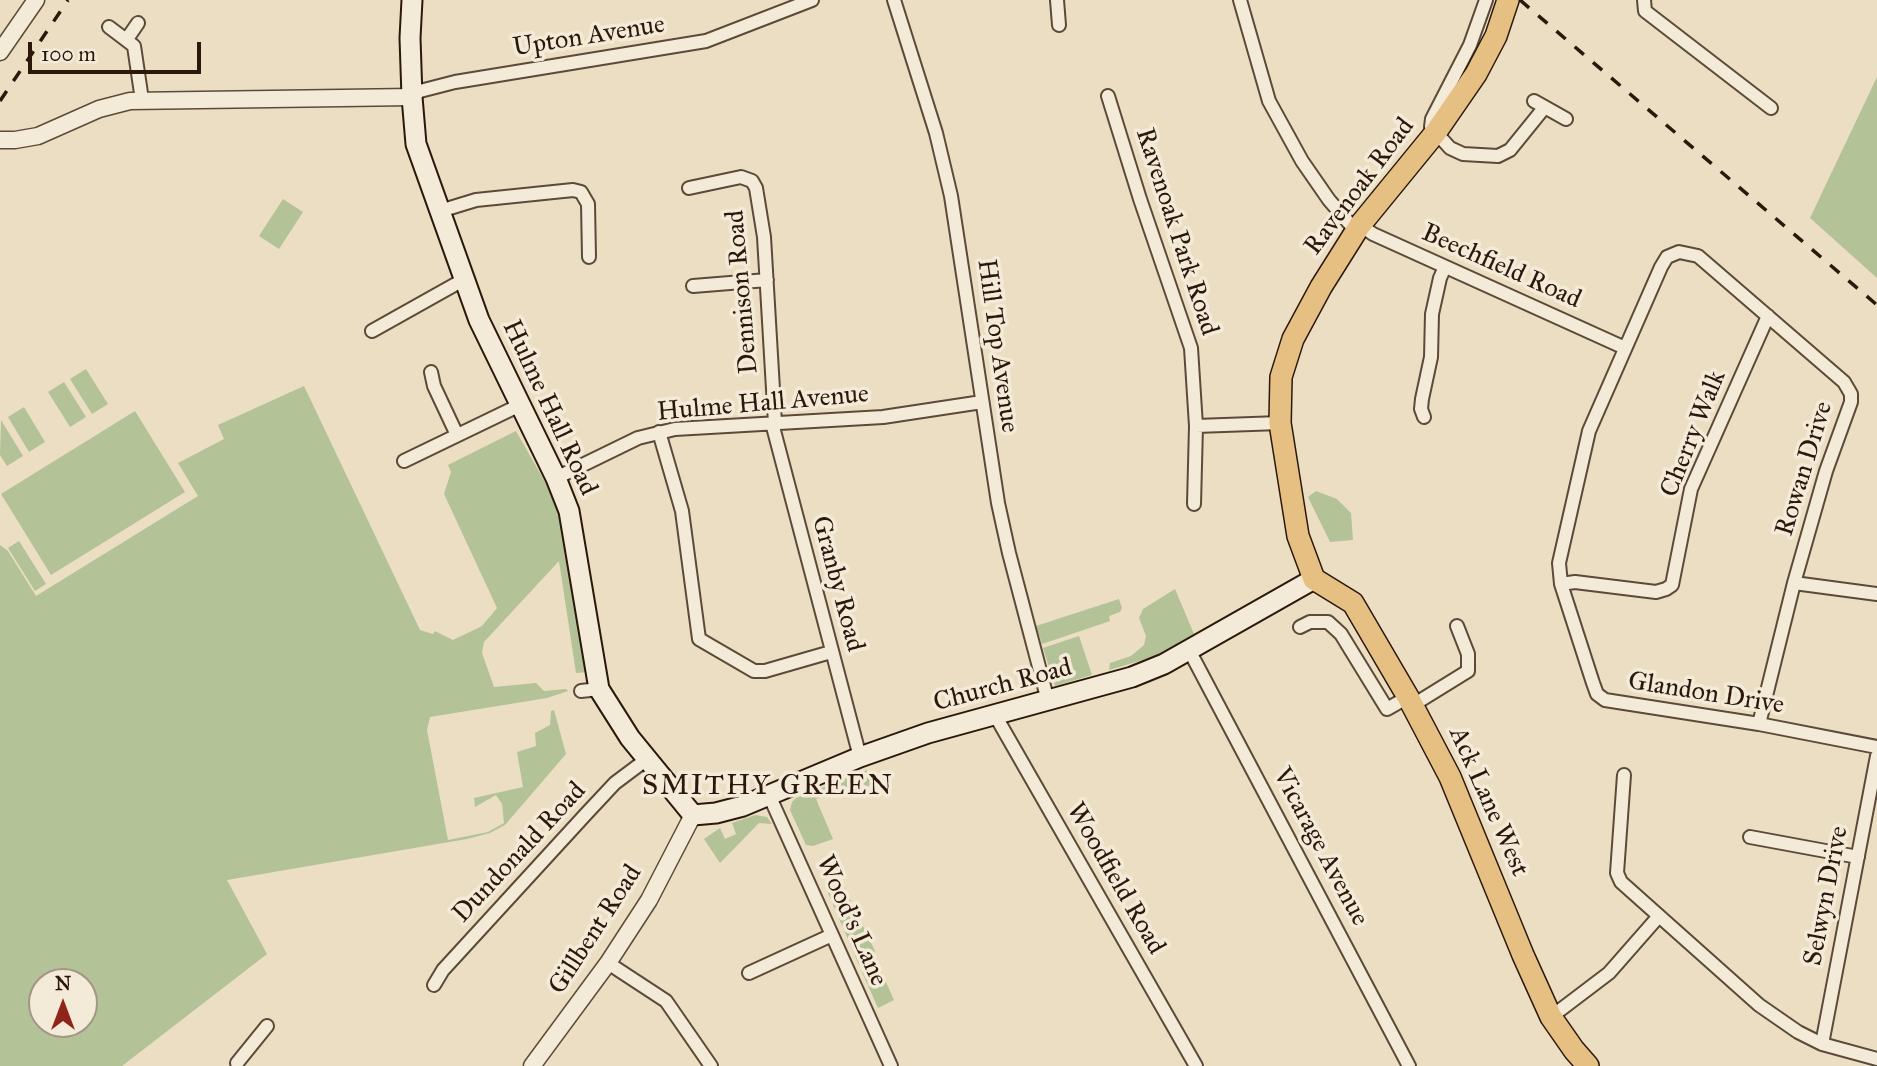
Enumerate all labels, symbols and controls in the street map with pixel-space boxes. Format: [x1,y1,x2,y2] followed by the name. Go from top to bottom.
[511,10,667,64] street label: Upton Avenue
[32,28,205,72] scale bar
[41,41,96,67] text: 100 m
[1298,112,1422,262] street label: Ravenoak Road
[1128,124,1224,340] street label: Ravenoak Park Road
[720,209,766,375] street label: Dennison Road
[1416,218,1586,316] street label: Beechfield Road
[969,257,1025,435] street label: Hill Top Avenue
[495,315,603,501] street label: Hulme Hall Road
[1654,366,1734,502] street label: Cherry Walk
[656,379,870,429] street label: Hulme Hall Avenue
[1770,398,1840,540] street label: Rowan Drive
[804,513,870,655] street label: Granby Road
[930,653,1076,719] street label: Church Road
[1626,666,1786,722] street label: Glandon Drive
[1441,723,1535,881] street label: Ack Lane West
[1265,763,1375,931] street label: Vicarage Avenue
[643,770,893,804] district label: SMITHY GREEN
[447,776,593,930] street label: Dundonald Road
[1059,798,1171,960] street label: Woodfield Road
[1798,824,1856,968] street label: Selwyn Drive
[808,851,894,991] street label: Wood's Lane
[543,860,649,1000] street label: Gillbent Road
[28,968,98,1038] north arrow
[55,972,71,995] text: N

